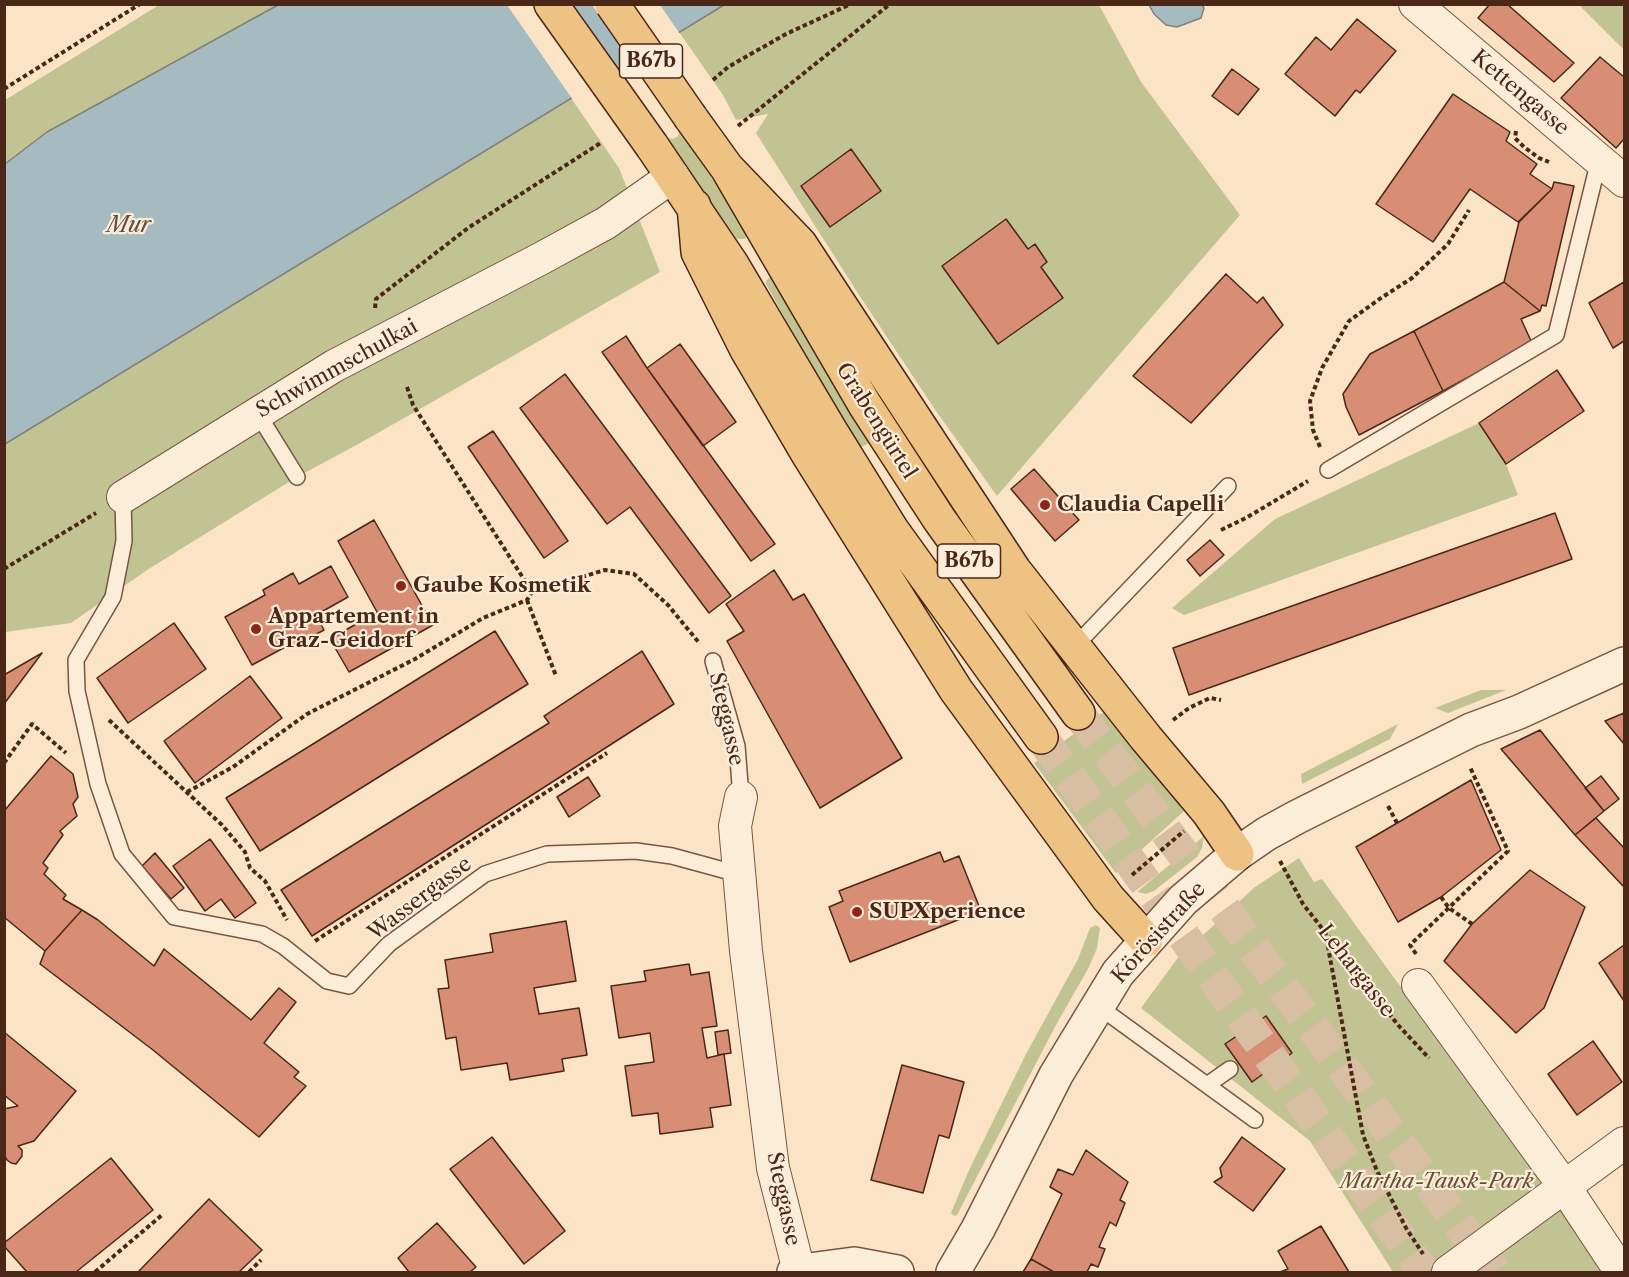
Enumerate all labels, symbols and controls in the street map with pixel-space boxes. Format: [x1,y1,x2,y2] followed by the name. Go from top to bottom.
[620,44,682,78] road number: B67b
[1466,45,1574,141] street label: Kettengasse
[107,213,151,239] water label: Mur
[252,314,422,424] street label: Schwimmschulkai
[830,358,922,484] street label: Grabengürtel
[1057,492,1224,518] place label: Claudia Capelli
[1038,498,1052,512] marker: Claudia Capelli
[938,544,1000,578] road number: B67b
[413,573,591,599] place label: Gaube Kosmetik
[394,579,408,593] marker: Gaube Kosmetik
[268,604,439,654] place label: Appartement in Graz-Geidorf
[249,622,263,636] marker: Appartement in Graz-Geidorf
[703,670,749,768] street label: Steggasse
[363,852,477,946] street label: Wassergasse
[1107,877,1211,989] street label: Körösistraße
[869,899,1026,925] place label: SUPXperience
[850,905,864,919] marker: SUPXperience
[1312,920,1400,1022] street label: Lehargasse
[761,1150,805,1248] street label: Steggasse
[1340,1169,1534,1195] park label: Martha-Tausk-Park

